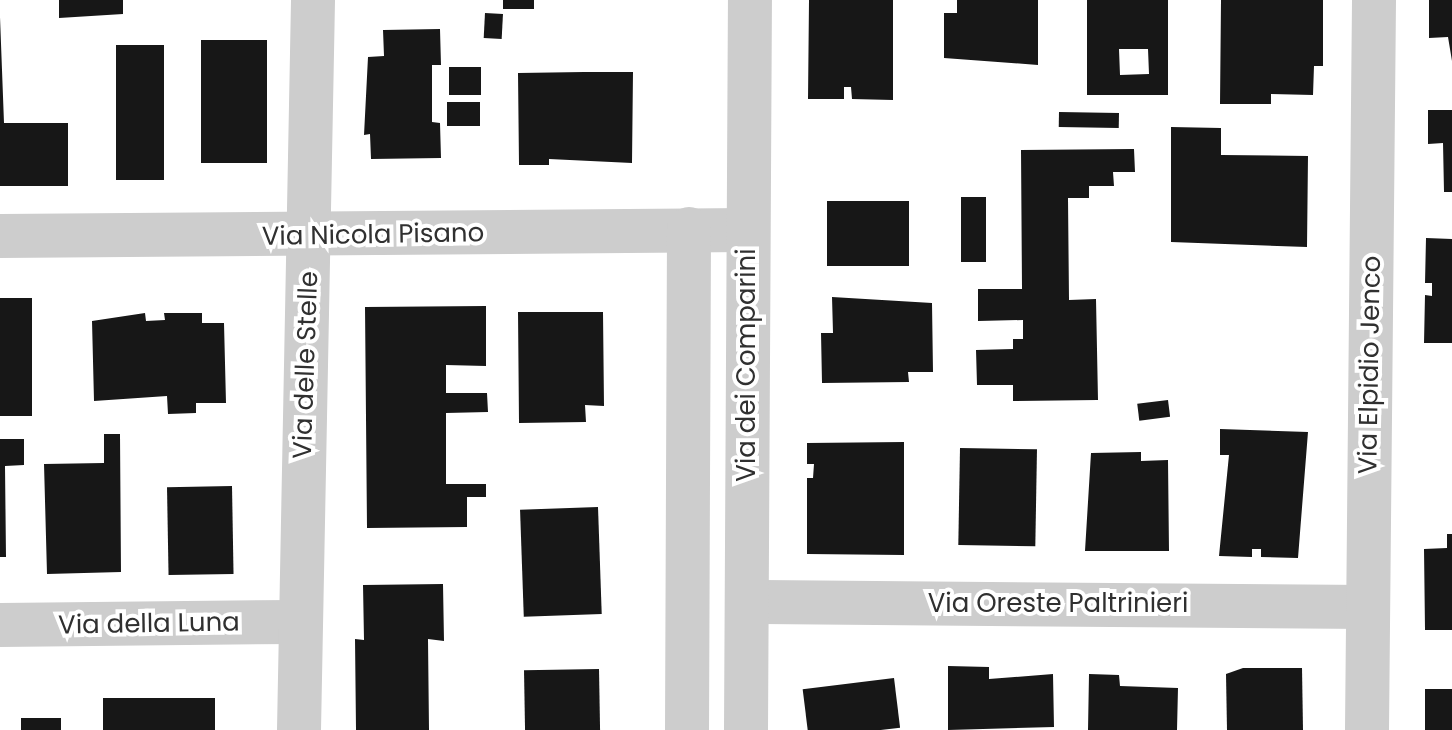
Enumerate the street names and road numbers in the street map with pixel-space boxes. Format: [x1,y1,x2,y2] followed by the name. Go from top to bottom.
[262,217,484,253] street label: Via Nicola Pisano
[731,248,763,482] street label: Via dei Comparini
[1352,255,1388,475] street label: Via Elpidio Jenco
[287,271,325,459] street label: Via delle Stelle
[928,588,1188,620] street label: Via Oreste Paltrinieri
[58,607,240,641] street label: Via della Luna

